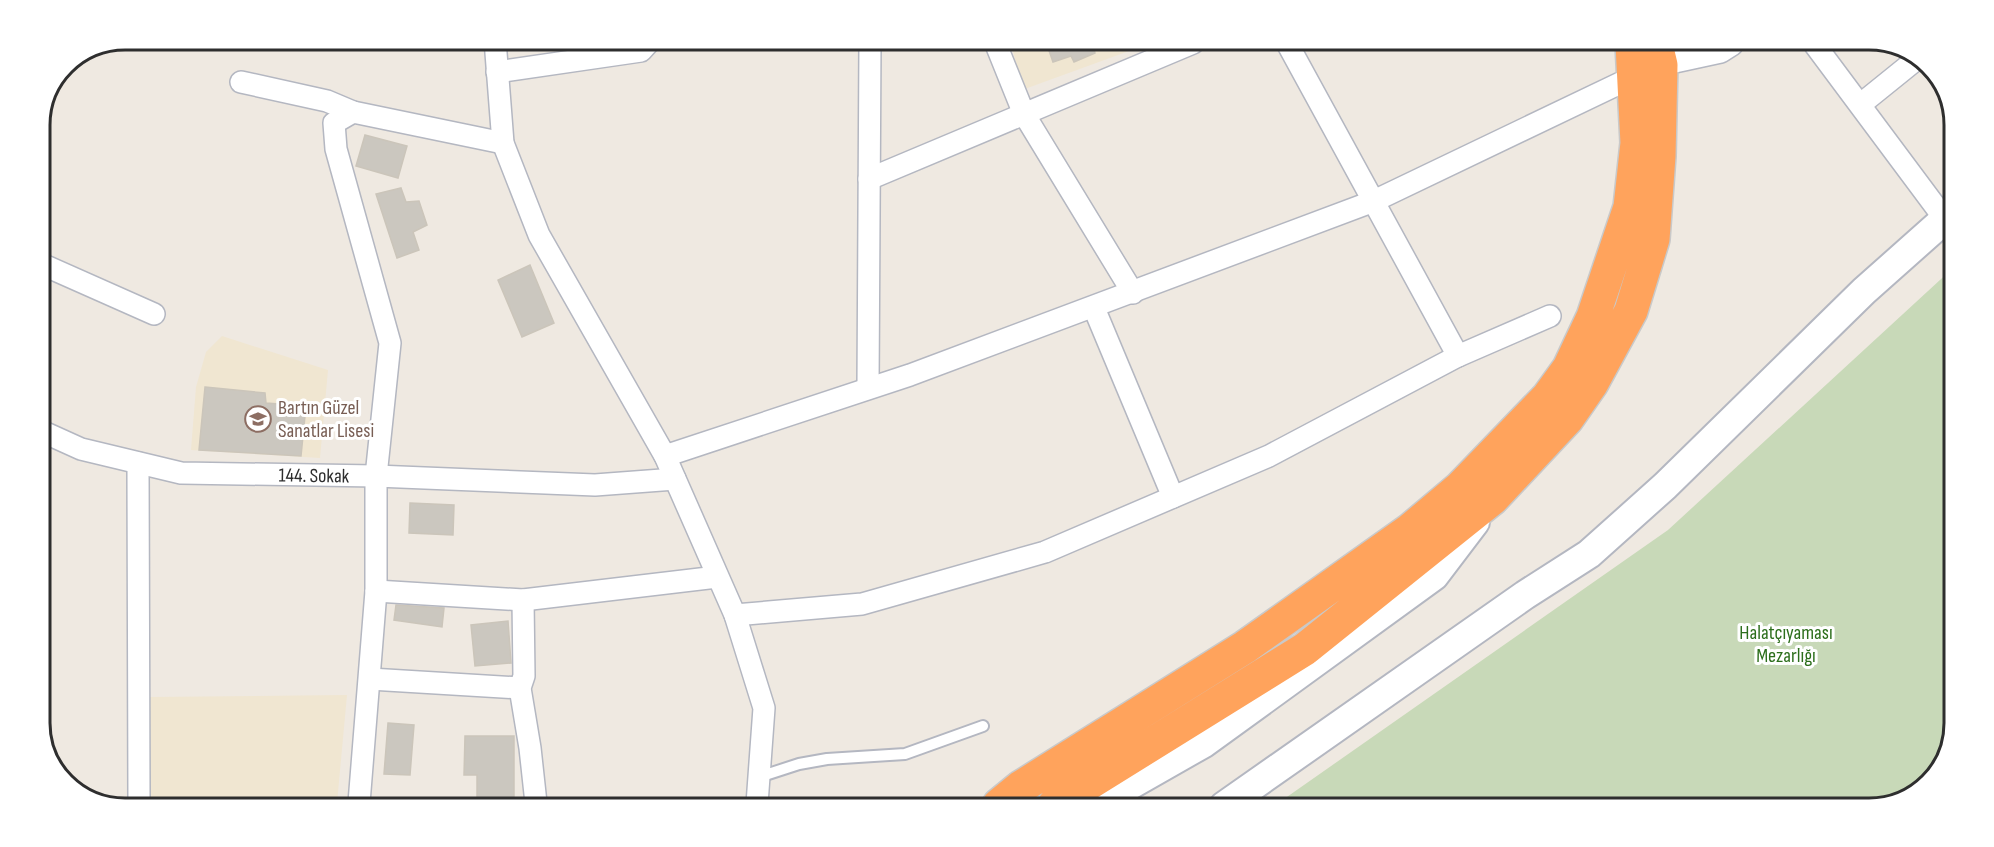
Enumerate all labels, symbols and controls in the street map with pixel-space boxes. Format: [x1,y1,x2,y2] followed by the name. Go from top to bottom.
[278,396,374,443] place label: Bartın Güzel Sanatlar Lisesi
[243,404,273,434] school or university icon: Bartın Güzel Sanatlar Lisesi
[279,464,350,489] street label: 144. Sokak
[1739,621,1833,668] park label: Halatçıyaması Mezarlığı

